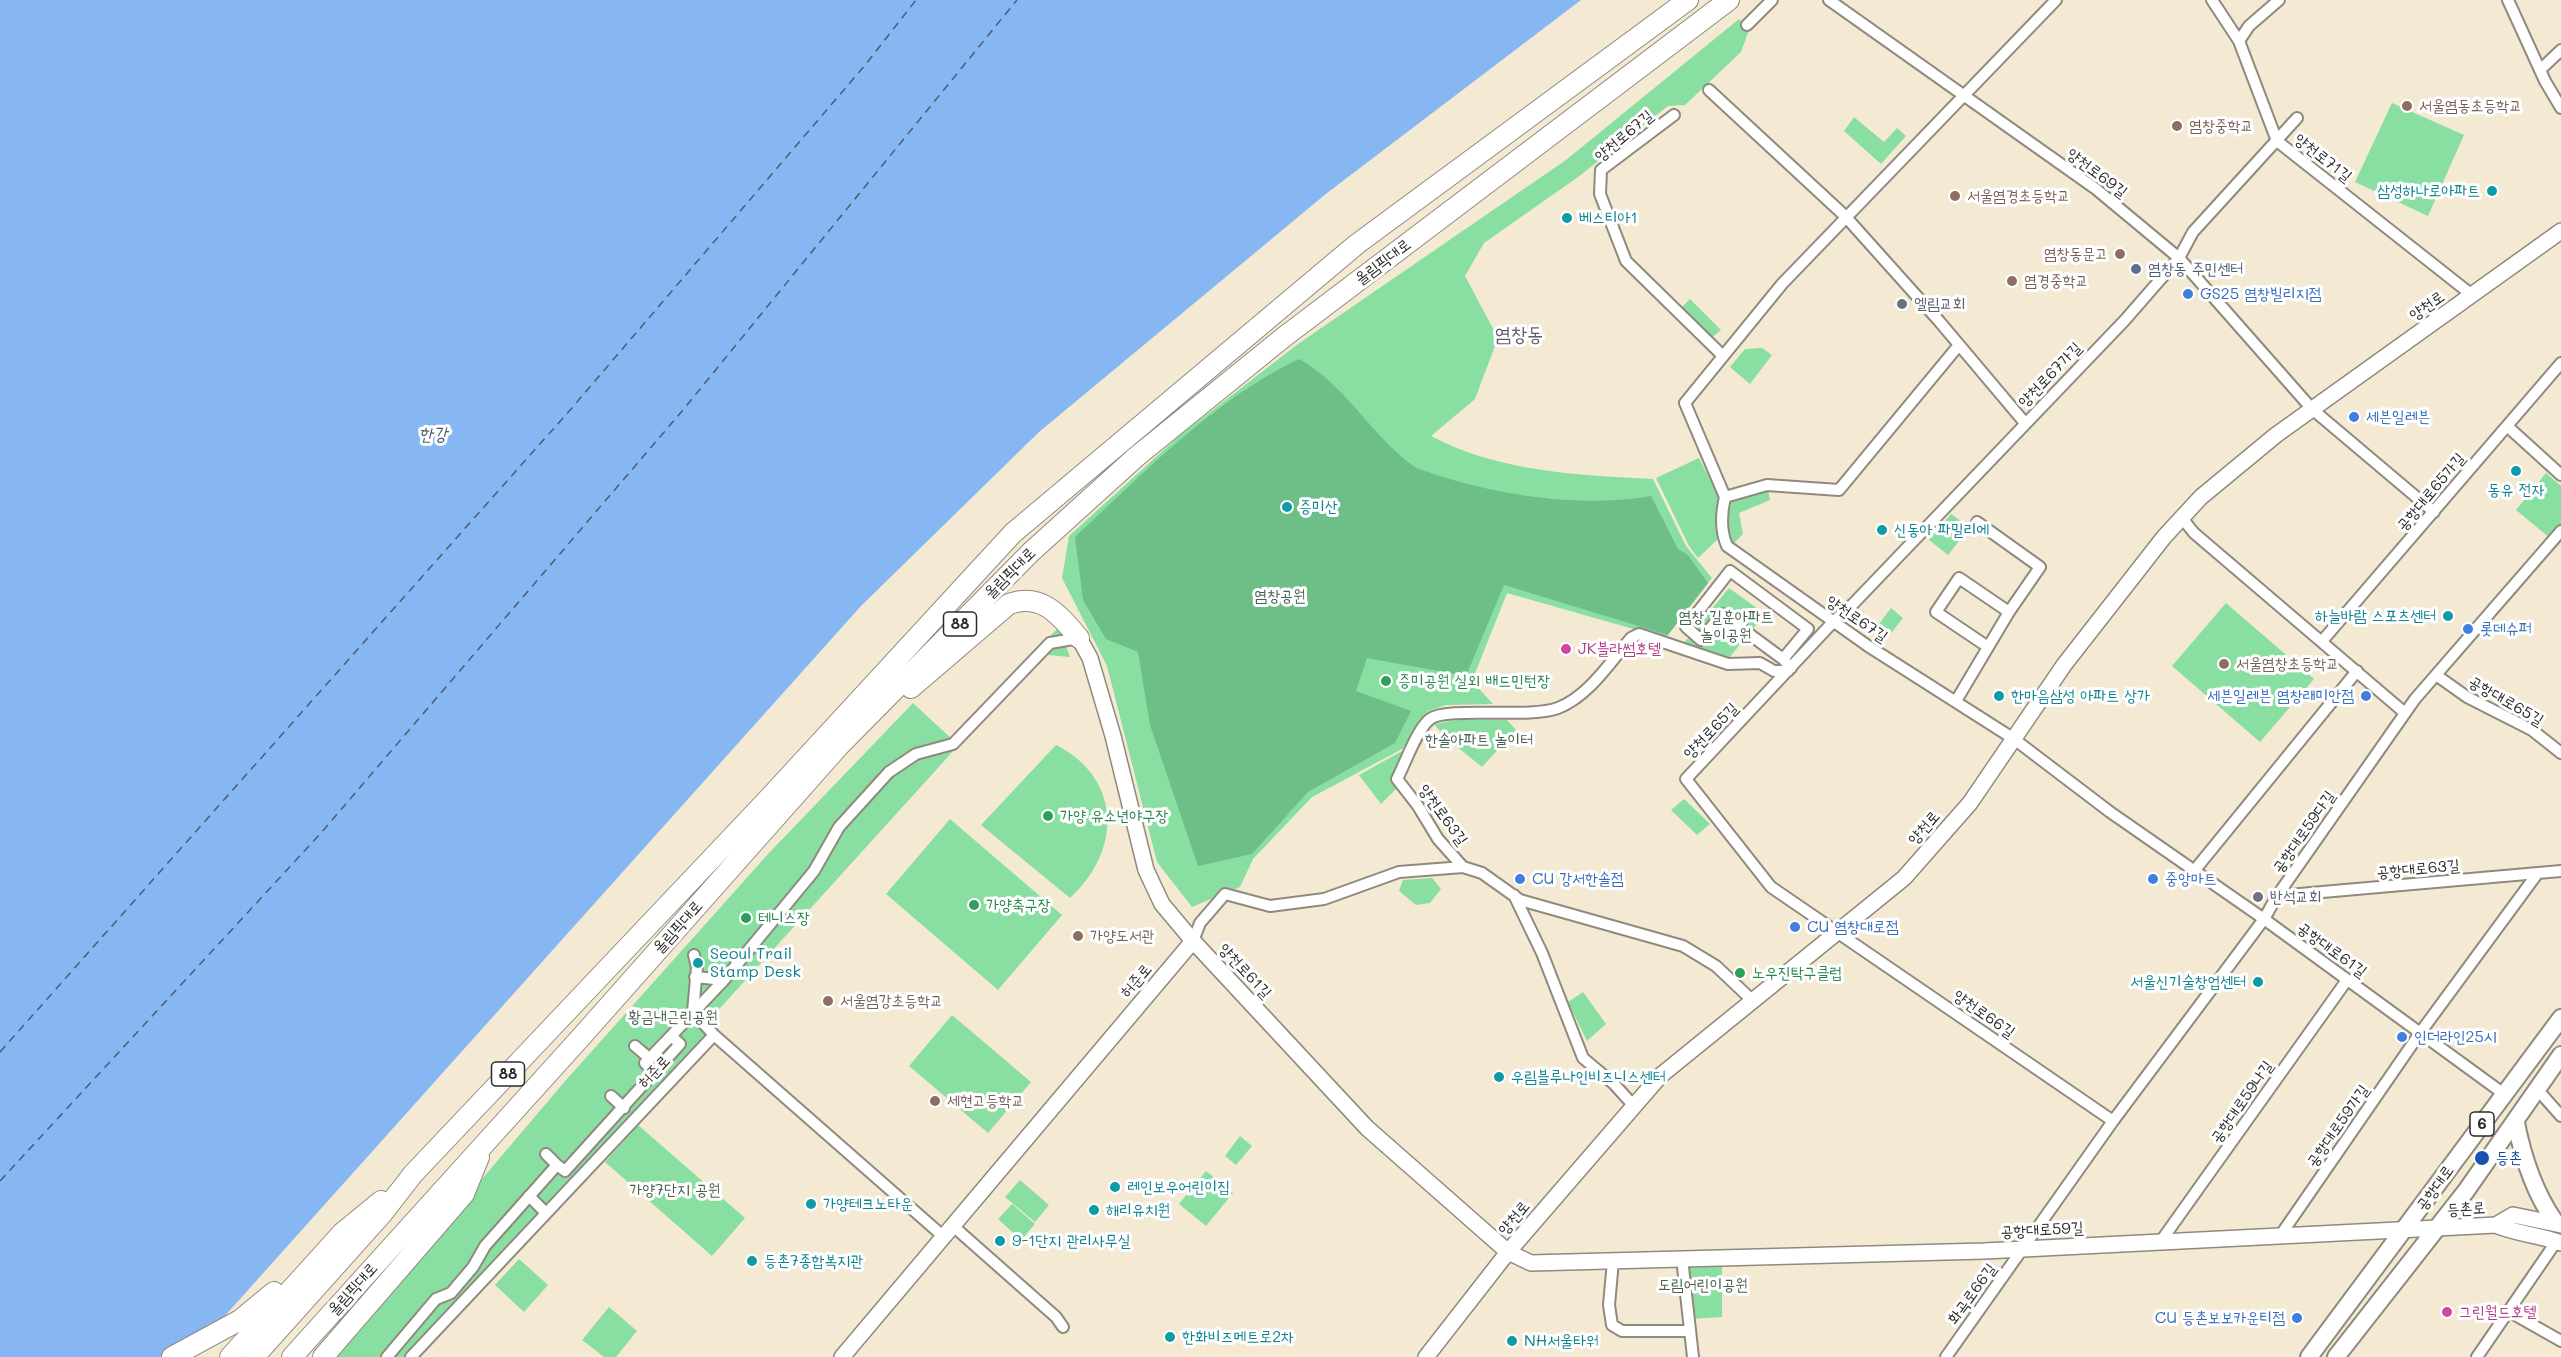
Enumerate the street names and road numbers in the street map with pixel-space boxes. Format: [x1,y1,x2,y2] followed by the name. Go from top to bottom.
[1591,106,1657,166] street label: 양천로67길
[2290,130,2356,186] street label: 양천로71길
[2063,144,2131,202] street label: 양천로69길
[1352,235,1414,289] street label: 올림픽대로
[2406,287,2448,325] street label: 양천로
[2014,339,2086,411] street label: 양천로67가길
[2393,449,2469,535] street label: 공항대로65가길
[980,543,1040,603] street label: 올림픽대로
[1823,591,1891,647] street label: 양천로67길
[944,612,976,636] road number: 88
[2465,672,2547,730] street label: 공항대로65길
[1680,699,1742,763] street label: 양천로65길
[1415,781,1471,849] street label: 양천로63길
[2269,787,2339,877] street label: 공항대로59다길
[1904,807,1944,849] street label: 양천로
[2376,856,2460,882] street label: 공항대로63길
[649,897,707,957] street label: 올림픽대로
[2294,918,2370,982] street label: 공항대로61길
[1215,939,1275,1003] street label: 양천로61길
[1116,960,1156,1002] street label: 허준로
[1949,986,2019,1042] street label: 양천로66길
[634,1051,674,1093] street label: 허준로
[2207,1057,2277,1147] street label: 공항대로59나길
[492,1062,524,1086] road number: 88
[2303,1081,2373,1171] street label: 공항대로59가길
[2470,1112,2494,1136] road number: 6
[2412,1162,2458,1214] street label: 공항대로
[1494,1197,1534,1239] street label: 양천로
[2446,1198,2486,1220] street label: 등촌로
[2000,1218,2084,1242] street label: 공항대로59길
[324,1259,382,1319] street label: 올림픽대로
[1943,1260,2001,1328] street label: 화곡로66길

